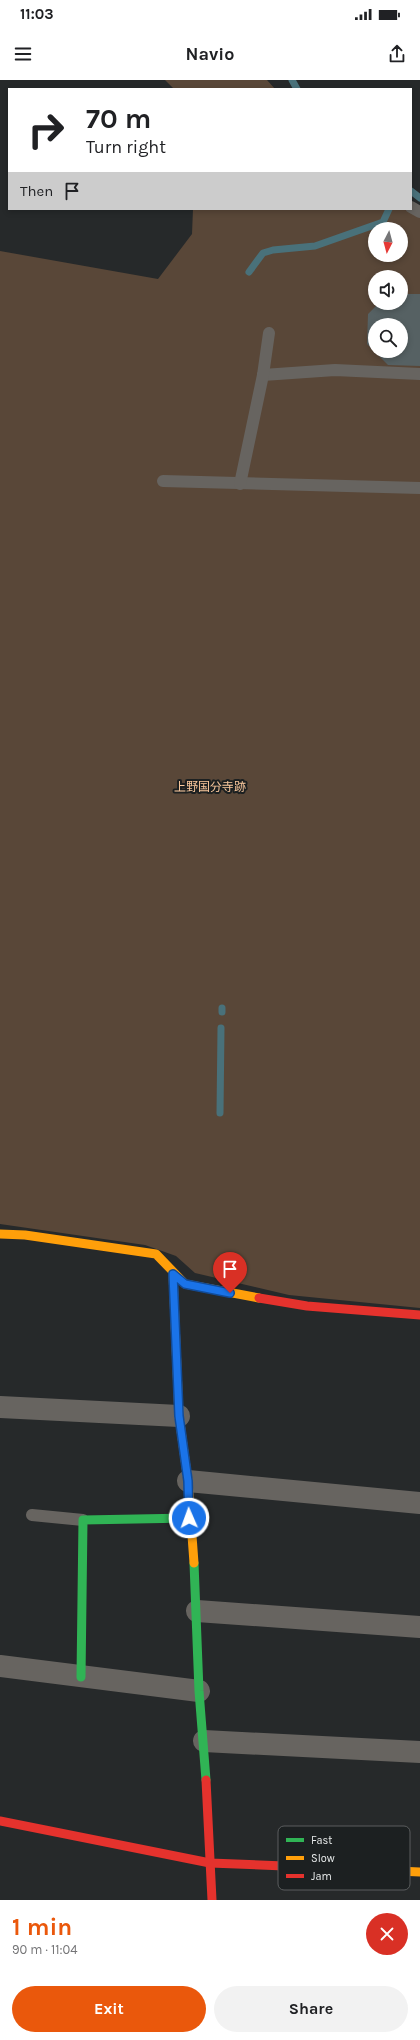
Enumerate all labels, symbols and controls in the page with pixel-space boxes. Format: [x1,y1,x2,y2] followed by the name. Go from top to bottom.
[20,5,54,23] text: 11:03
[12,43,34,65] icon: menu
[186,43,234,65] text: Navio
[386,43,408,65] icon: share
[86,102,151,135] text: 70 m
[20,104,72,156] icon: right
[86,136,166,158] text: Turn right
[61,180,83,202] icon: arrive
[20,182,53,200] text: Then
[368,222,408,262] north arrow
[368,222,408,358] map controls
[368,270,408,310] button: sound
[368,318,408,358] button: search
[174,780,246,794] park label: 上野国分寺跡
[213,1252,247,1293] pin
[219,1258,241,1280] icon: arrive
[168,1497,210,1539] position arrow
[278,1826,410,1890] legend
[311,1834,332,1847] text: Fast
[311,1852,335,1865] text: Slow
[311,1870,332,1883] text: Jam
[12,1913,72,1941] text: 1 min
[366,1913,408,1955] button: close
[12,1942,78,1957] text: 90 m · 11:04
[12,1986,206,2032] button: Exit
[214,1986,408,2032] button: Share

